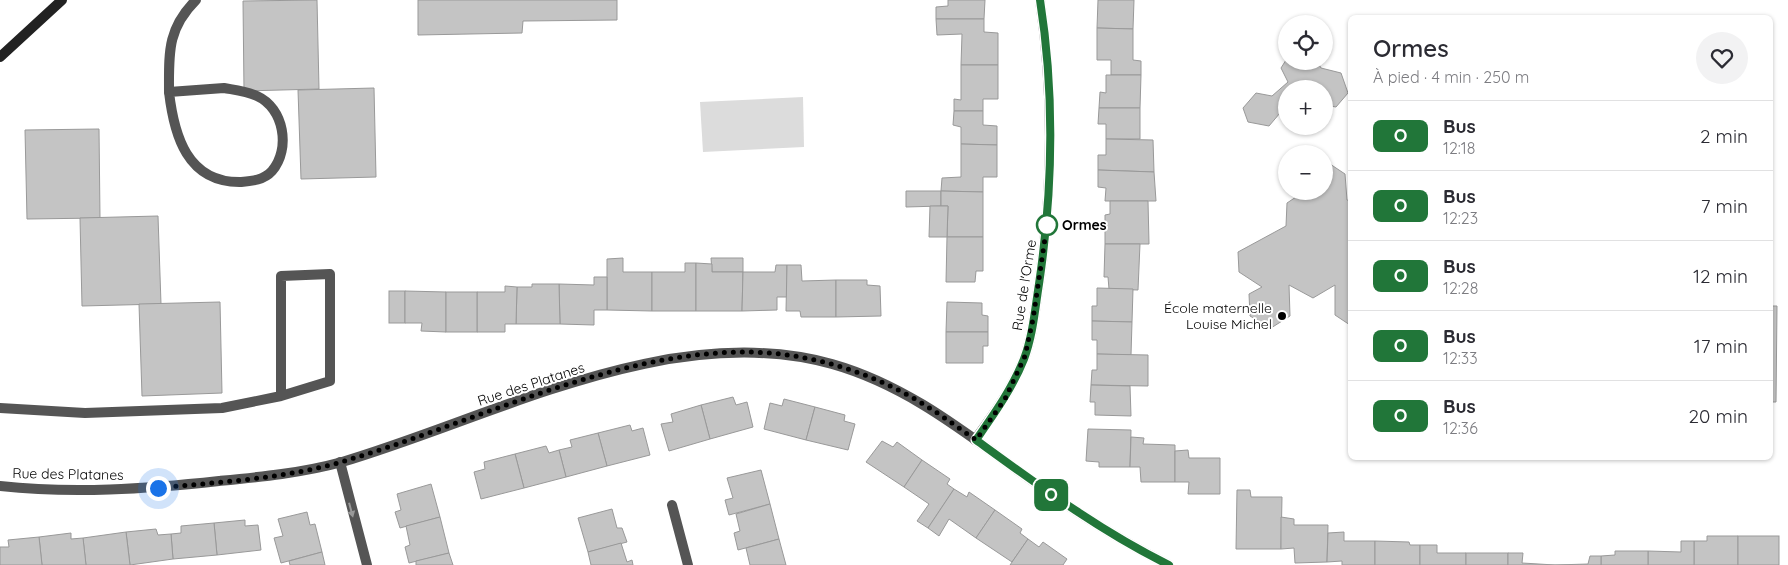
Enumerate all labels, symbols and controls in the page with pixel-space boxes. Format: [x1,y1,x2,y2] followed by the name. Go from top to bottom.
[1278,15,1333,200] map controls
[1278,15,1333,70] button: locate
[1696,32,1748,84] button: heart
[1373,33,1449,63] text: Ormes
[1373,67,1529,87] text: À pied · 4 min · 250 m
[1278,80,1333,135] button: +
[1443,114,1476,138] text: Bus
[1394,124,1407,147] text: O
[1700,124,1748,148] text: 2 min
[1443,138,1475,158] text: 12:18
[1278,145,1333,200] button: −
[1443,184,1476,208] text: Bus
[1394,194,1407,217] text: O
[1701,194,1748,218] text: 7 min
[1443,208,1478,228] text: 12:23
[1036,214,1058,236] marker: Ormes
[1062,216,1107,234] place label: Ormes
[1008,238,1040,332] street label: Rue de l'Orme
[1443,254,1476,278] text: Bus
[1394,264,1407,287] text: O
[1693,264,1748,288] text: 12 min
[1443,278,1478,298] text: 12:28
[1164,299,1272,333] place label: École maternelle Louise Michel
[1276,310,1288,322] marker: École maternelle Louise Michel
[1443,324,1476,348] text: Bus
[1394,334,1407,357] text: O
[1694,334,1748,358] text: 17 min
[1443,348,1478,368] text: 12:33
[475,358,587,410] street label: Rue des Platanes
[1443,394,1476,418] text: Bus
[1394,404,1407,427] text: O
[1689,404,1748,428] text: 20 min
[1443,418,1478,438] text: 12:36
[12,464,124,484] street label: Rue des Platanes
[146,476,171,501] your location
[1035,479,1067,511] line badge: O
[1044,483,1058,506] text: O
[348,502,356,517] one-way arrow

